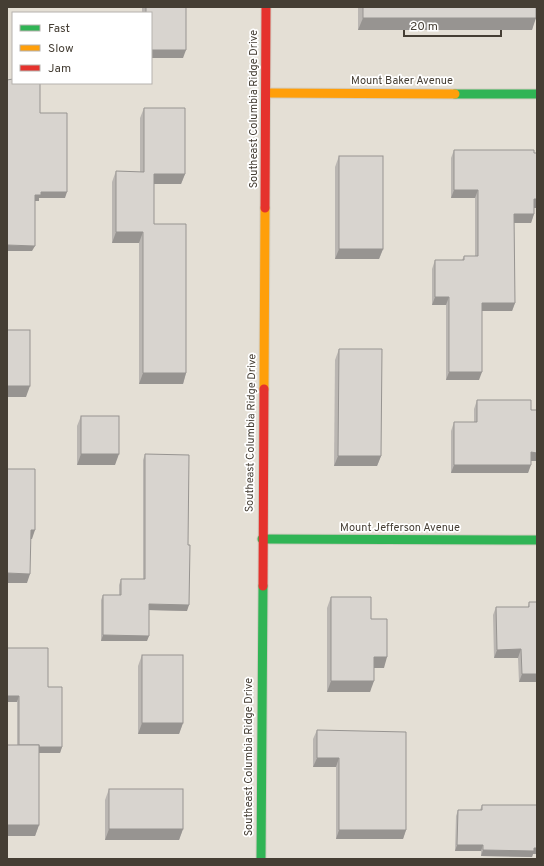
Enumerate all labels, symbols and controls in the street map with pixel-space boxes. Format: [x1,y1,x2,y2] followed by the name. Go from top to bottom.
[12,12,152,84] legend
[404,12,501,38] scale bar
[410,19,438,35] text: 20 m
[48,21,70,37] text: Fast
[247,30,261,188] street label: Southeast Columbia Ridge Drive
[48,41,74,57] text: Slow
[48,61,71,77] text: Jam
[351,74,453,88] street label: Mount Baker Avenue
[243,354,259,512] street label: Southeast Columbia Ridge Drive
[340,521,460,535] street label: Mount Jefferson Avenue
[242,678,256,836] street label: Southeast Columbia Ridge Drive

